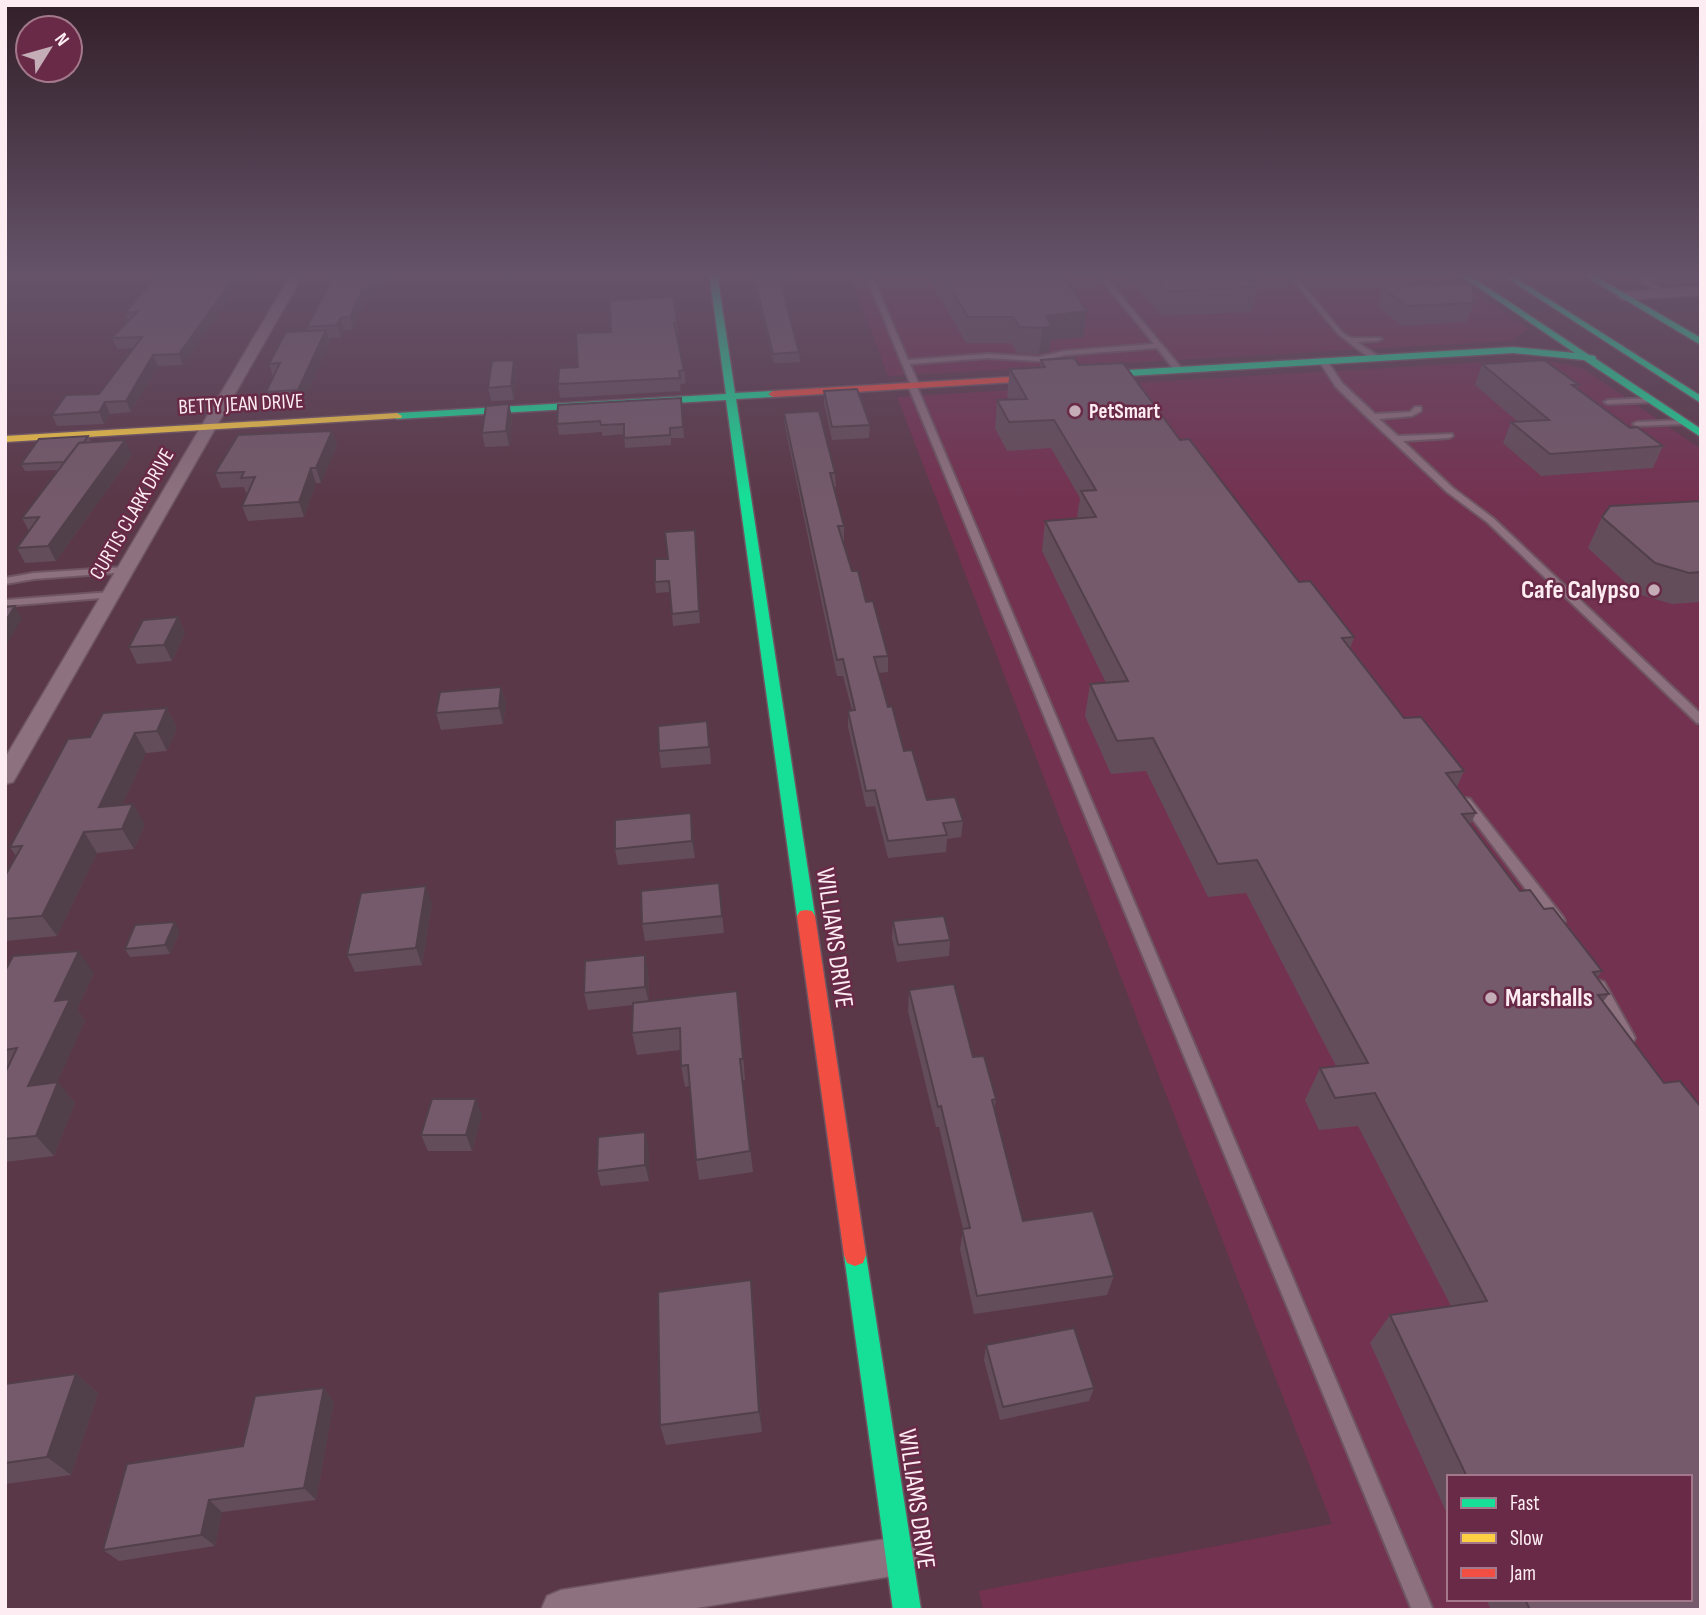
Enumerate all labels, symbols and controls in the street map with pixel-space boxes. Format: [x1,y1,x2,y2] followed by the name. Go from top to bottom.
[14,14,84,84] north arrow
[49,29,74,51] text: N
[178,388,304,420] street label: BETTY JEAN DRIVE
[1089,399,1160,424] place label: PetSmart
[1067,403,1083,419] marker: PetSmart
[84,444,180,584] street label: CURTIS CLARK DRIVE
[1521,575,1640,606] place label: Cafe Calypso
[1646,582,1662,598] marker: Cafe Calypso
[809,866,859,1010] street label: WILLIAMS DRIVE
[1505,983,1593,1014] place label: Marshalls
[1483,990,1499,1006] marker: Marshalls
[891,1427,941,1571] street label: WILLIAMS DRIVE
[1447,1475,1692,1601] legend
[1510,1491,1540,1516] text: Fast
[1510,1526,1544,1551] text: Slow
[1509,1561,1536,1586] text: Jam

